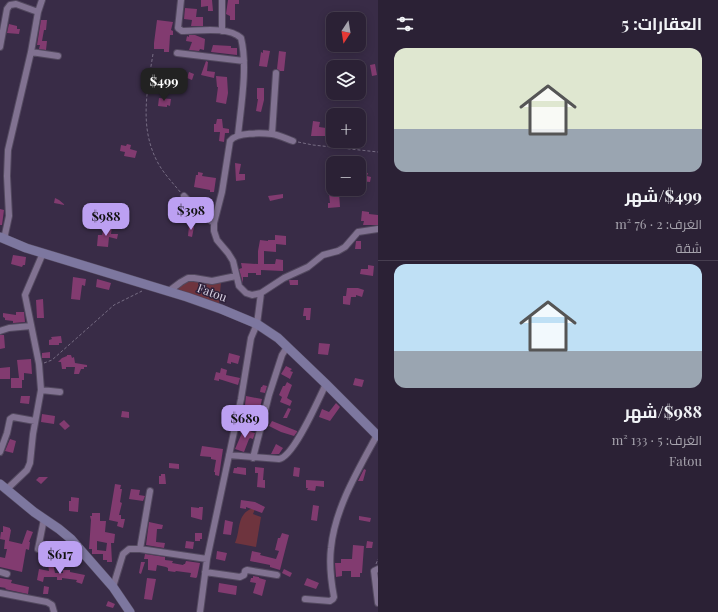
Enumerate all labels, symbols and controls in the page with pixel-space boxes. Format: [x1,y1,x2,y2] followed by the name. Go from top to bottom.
[326,12,366,52] north arrow
[326,12,366,196] map controls
[621,12,702,34] text: العقارات: 5
[394,13,416,35] icon: filters
[326,60,366,100] button: layers
[140,68,188,102] pin: $499
[150,72,178,89] text: $499
[512,74,584,146] icon: home
[326,108,366,148] button: +
[326,156,366,196] button: −
[625,184,702,206] text: $499/شهر
[167,197,215,231] pin: $398
[177,201,205,218] text: $398
[82,203,130,237] pin: $988
[91,207,121,224] text: $988
[615,215,702,232] text: الغرف: 2 · 76 m²
[675,239,702,256] text: شقة
[195,279,229,305] street label: Fatou
[512,290,584,362] icon: home
[624,400,702,422] text: $988/شهر
[221,405,269,439] pin: $689
[230,409,260,426] text: $689
[612,431,702,448] text: الغرف: 5 · 133 m²
[669,452,702,469] text: Fatou
[36,541,84,575] pin: $617
[47,545,73,562] text: $617

